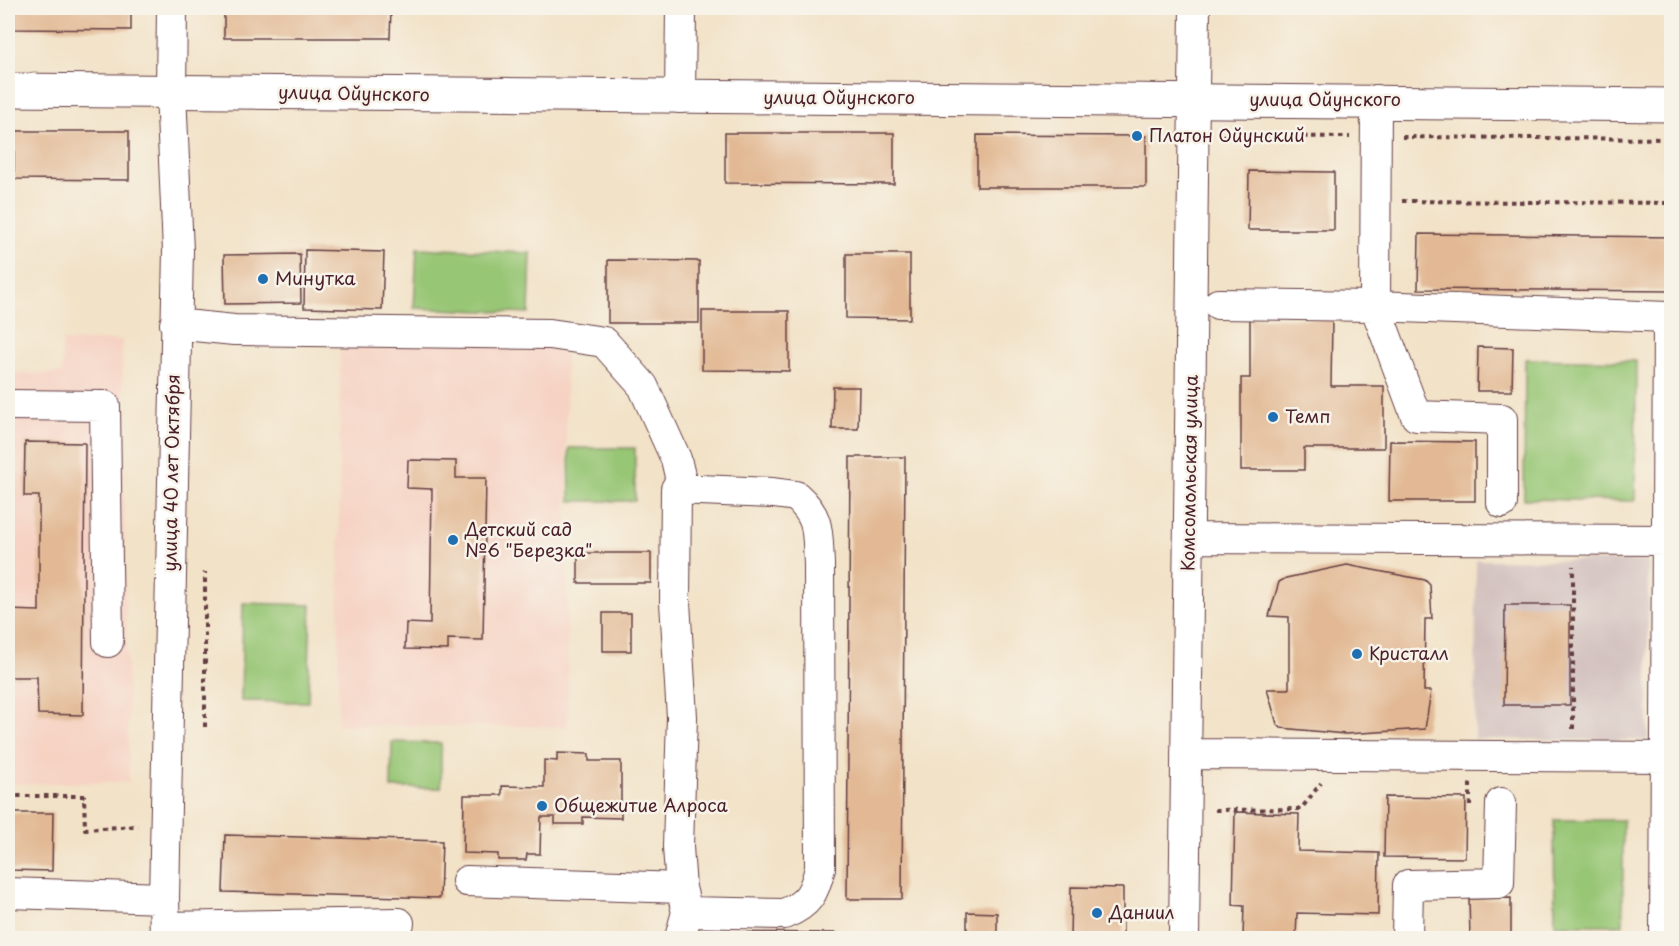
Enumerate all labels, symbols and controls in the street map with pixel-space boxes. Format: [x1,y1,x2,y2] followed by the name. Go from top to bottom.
[278,78,430,107] street label: улица Ойунского
[763,83,915,110] street label: улица Ойунского
[1249,85,1401,112] street label: улица Ойунского
[1149,121,1305,148] place label: Платон Ойунский
[1130,129,1144,143] marker: Платон Ойунский
[275,264,356,291] place label: Минутка
[256,272,270,286] marker: Минутка
[155,374,186,572] street label: улица 40 лет Октября
[1173,374,1204,571] street label: Комсомольская улица
[1285,402,1331,429] place label: Темп
[1266,410,1280,424] marker: Темп
[464,515,592,563] place label: Детский сад №6 "Березка"
[446,533,460,547] marker: Детский сад №6 "Березка"
[1369,639,1449,666] place label: Кристалл
[1350,647,1364,661] marker: Кристалл
[554,791,729,818] place label: Общежитие Алроса
[535,799,549,813] marker: Общежитие Алроса
[1108,898,1174,925] place label: Даниил
[1090,906,1104,920] marker: Даниил

